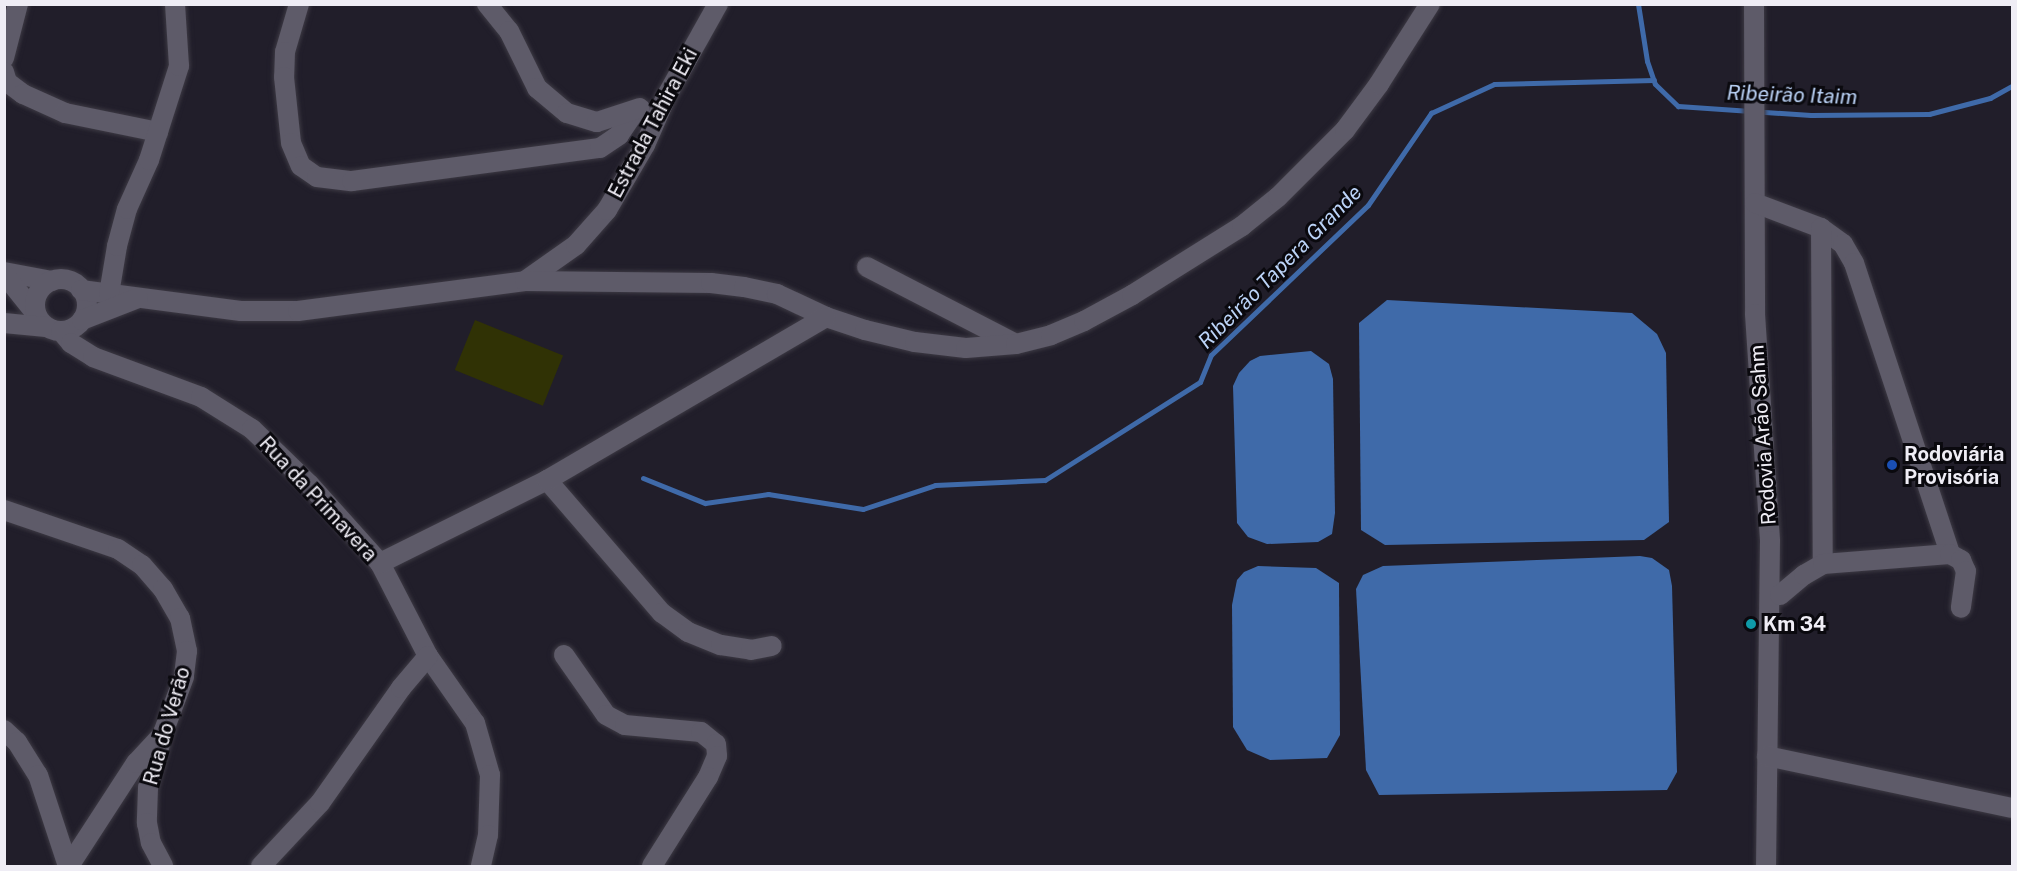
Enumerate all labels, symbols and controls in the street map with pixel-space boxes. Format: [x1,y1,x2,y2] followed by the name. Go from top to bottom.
[603,44,703,202] street label: Estrada Tahira Eki
[1726,80,1858,110] water label: Ribeirão Itaim
[1193,180,1367,354] water label: Ribeirão Tapera Grande
[1745,344,1781,526] street label: Rodovia Arão Sahm
[254,432,382,566] street label: Rua da Primavera
[1904,442,2004,489] place label: Rodoviária Provisória
[1885,458,1899,472] marker: Rodoviária Provisória
[1763,612,1826,636] place label: Km 34
[1744,617,1758,631] marker: Km 34
[139,664,195,788] street label: Rua do Verão

